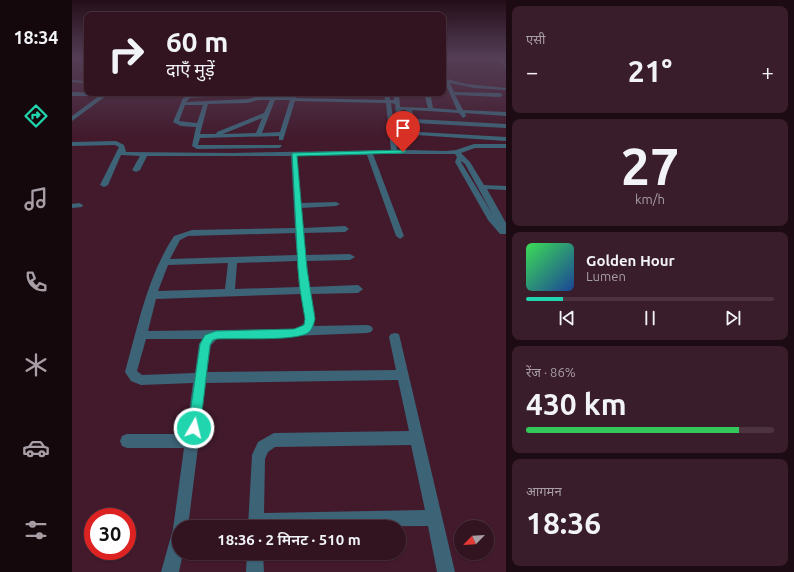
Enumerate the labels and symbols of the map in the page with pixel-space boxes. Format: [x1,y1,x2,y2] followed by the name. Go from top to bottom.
[386,111,420,152] pin
[173,407,215,449] position arrow
[84,508,136,560] speed limit sign: 30
[454,520,494,560] north arrow

